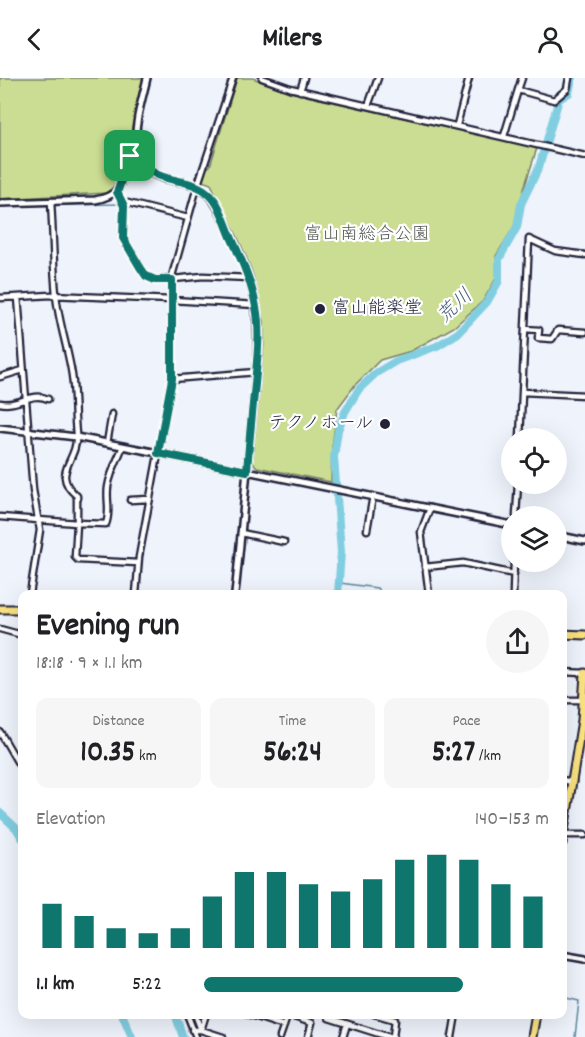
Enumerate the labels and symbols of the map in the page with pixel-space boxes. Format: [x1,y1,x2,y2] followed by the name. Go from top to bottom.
[104,130,155,181] pin
[304,223,430,248] park label: 富山南総合公園
[432,283,480,331] water label: 荒川
[332,297,422,322] place label: 富山能楽堂
[313,302,327,316] marker: 富山能楽堂
[269,412,373,437] place label: テクノホール
[378,417,392,431] marker: テクノホール

